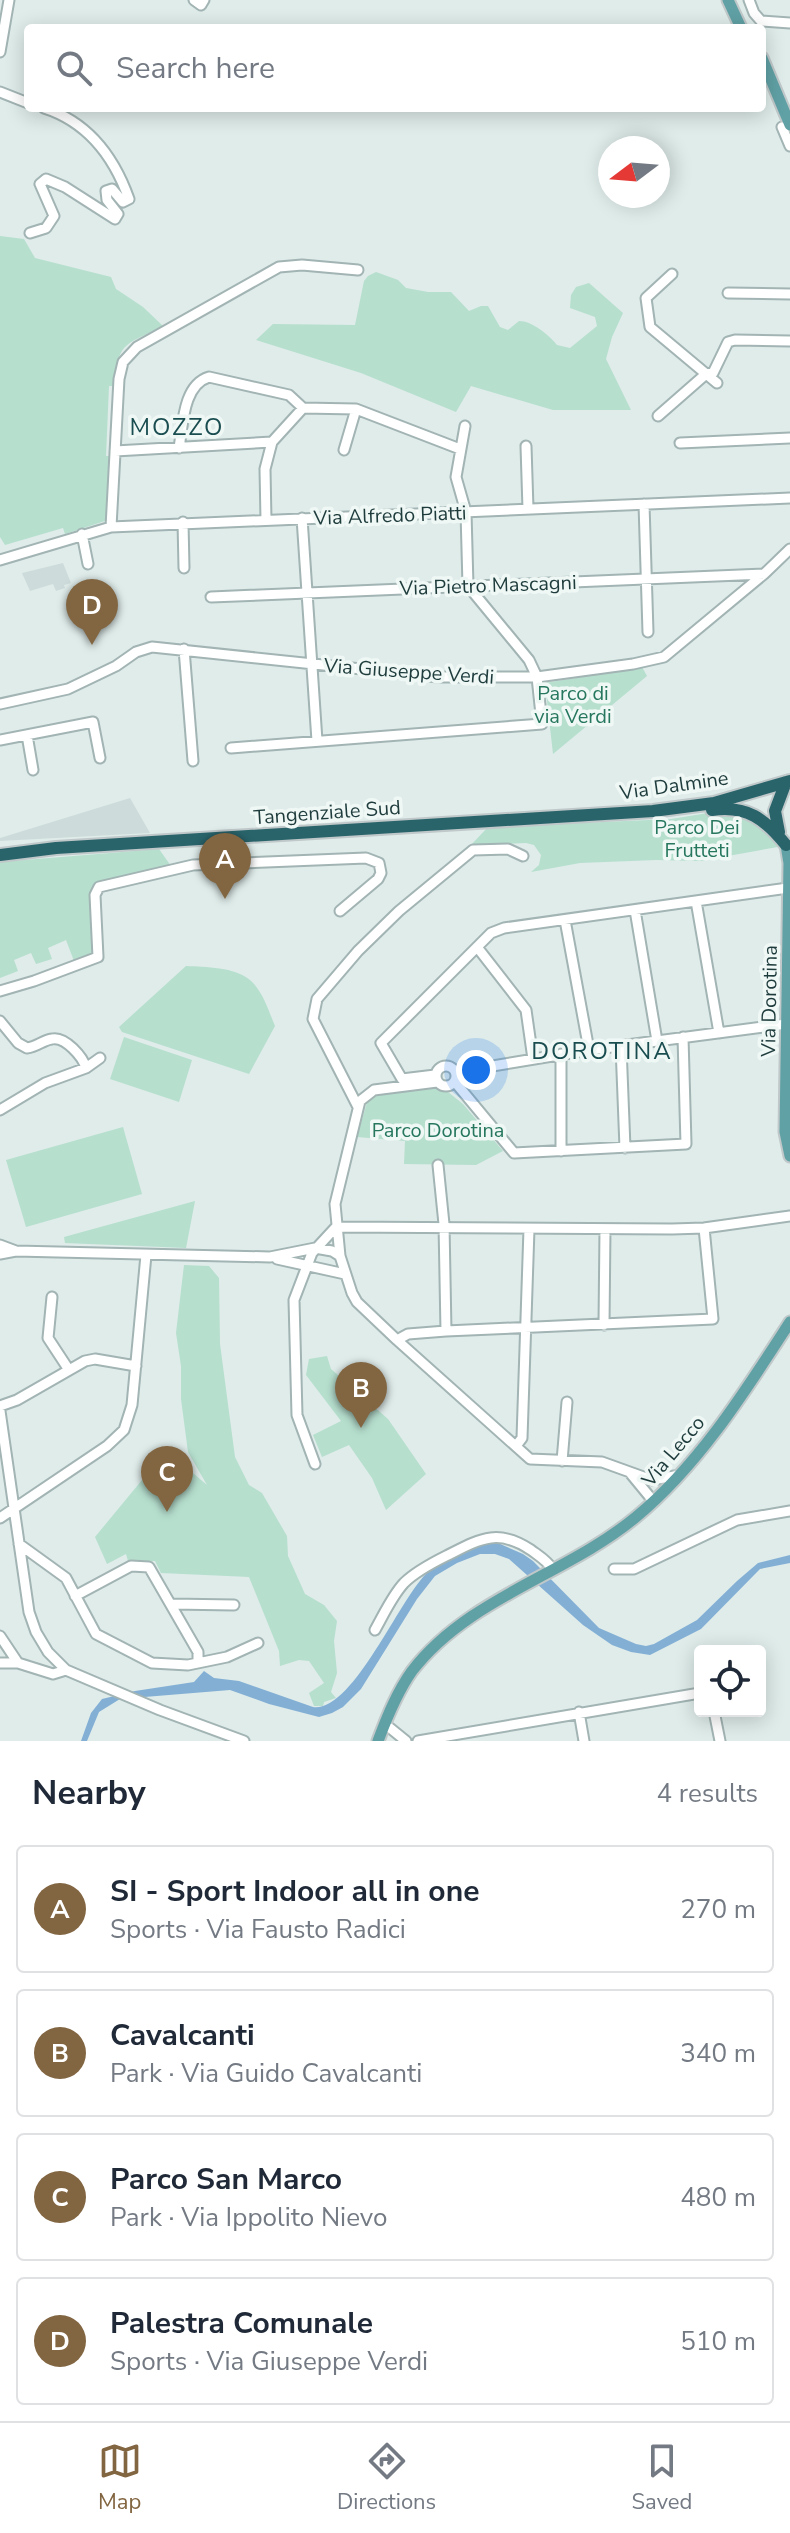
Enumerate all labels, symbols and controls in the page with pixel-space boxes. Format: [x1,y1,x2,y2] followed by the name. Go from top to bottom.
[24,24,766,112] search box
[52,46,96,90] icon: search
[116,48,275,89] text: Search here
[598,136,670,208] north arrow
[130,411,224,443] district label: MOZZO
[312,499,467,532] street label: Via Alfredo Piatti
[398,569,577,602] street label: Via Pietro Mascagni
[66,579,118,645] pin: D
[322,652,495,691] street label: Via Giuseppe Verdi
[534,680,612,730] park label: Parco di via Verdi
[617,765,730,807] street label: Via Dalmine
[253,794,402,831] street label: Tangenziale Sud
[654,814,740,864] park label: Parco Dei Frutteti
[199,833,251,899] pin: A
[755,945,784,1058] street label: Via Dorotina
[531,1035,673,1067] district label: DOROTINA
[456,1050,496,1090] your location
[372,1117,504,1144] park label: Parco Dorotina
[335,1362,387,1428] pin: B
[635,1410,711,1493] street label: Via Lecco
[141,1446,193,1512] pin: C
[694,1645,766,1717] map controls
[694,1645,766,1717] button: locate
[32,1770,146,1816] text: Nearby
[657,1776,758,1811] text: 4 results
[110,1871,479,1912] text: SI - Sport Indoor all in one
[50,1892,70,1927] text: A
[680,1892,756,1927] text: 270 m
[110,1912,406,1947] text: Sports · Via Fausto Radici
[110,2015,255,2056] text: Cavalcanti
[51,2036,69,2071] text: B
[680,2036,756,2071] text: 340 m
[110,2056,422,2091] text: Park · Via Guido Cavalcanti
[110,2159,342,2200] text: Parco San Marco
[51,2180,69,2215] text: C
[680,2180,756,2215] text: 480 m
[110,2200,387,2235] text: Park · Via Ippolito Nievo
[110,2303,373,2344] text: Palestra Comunale
[50,2324,70,2359] text: D
[680,2324,756,2359] text: 510 m
[110,2344,428,2379] text: Sports · Via Giuseppe Verdi
[98,2439,142,2517] tab: Map
[337,2439,436,2517] tab: Directions
[632,2439,692,2517] tab: Saved

